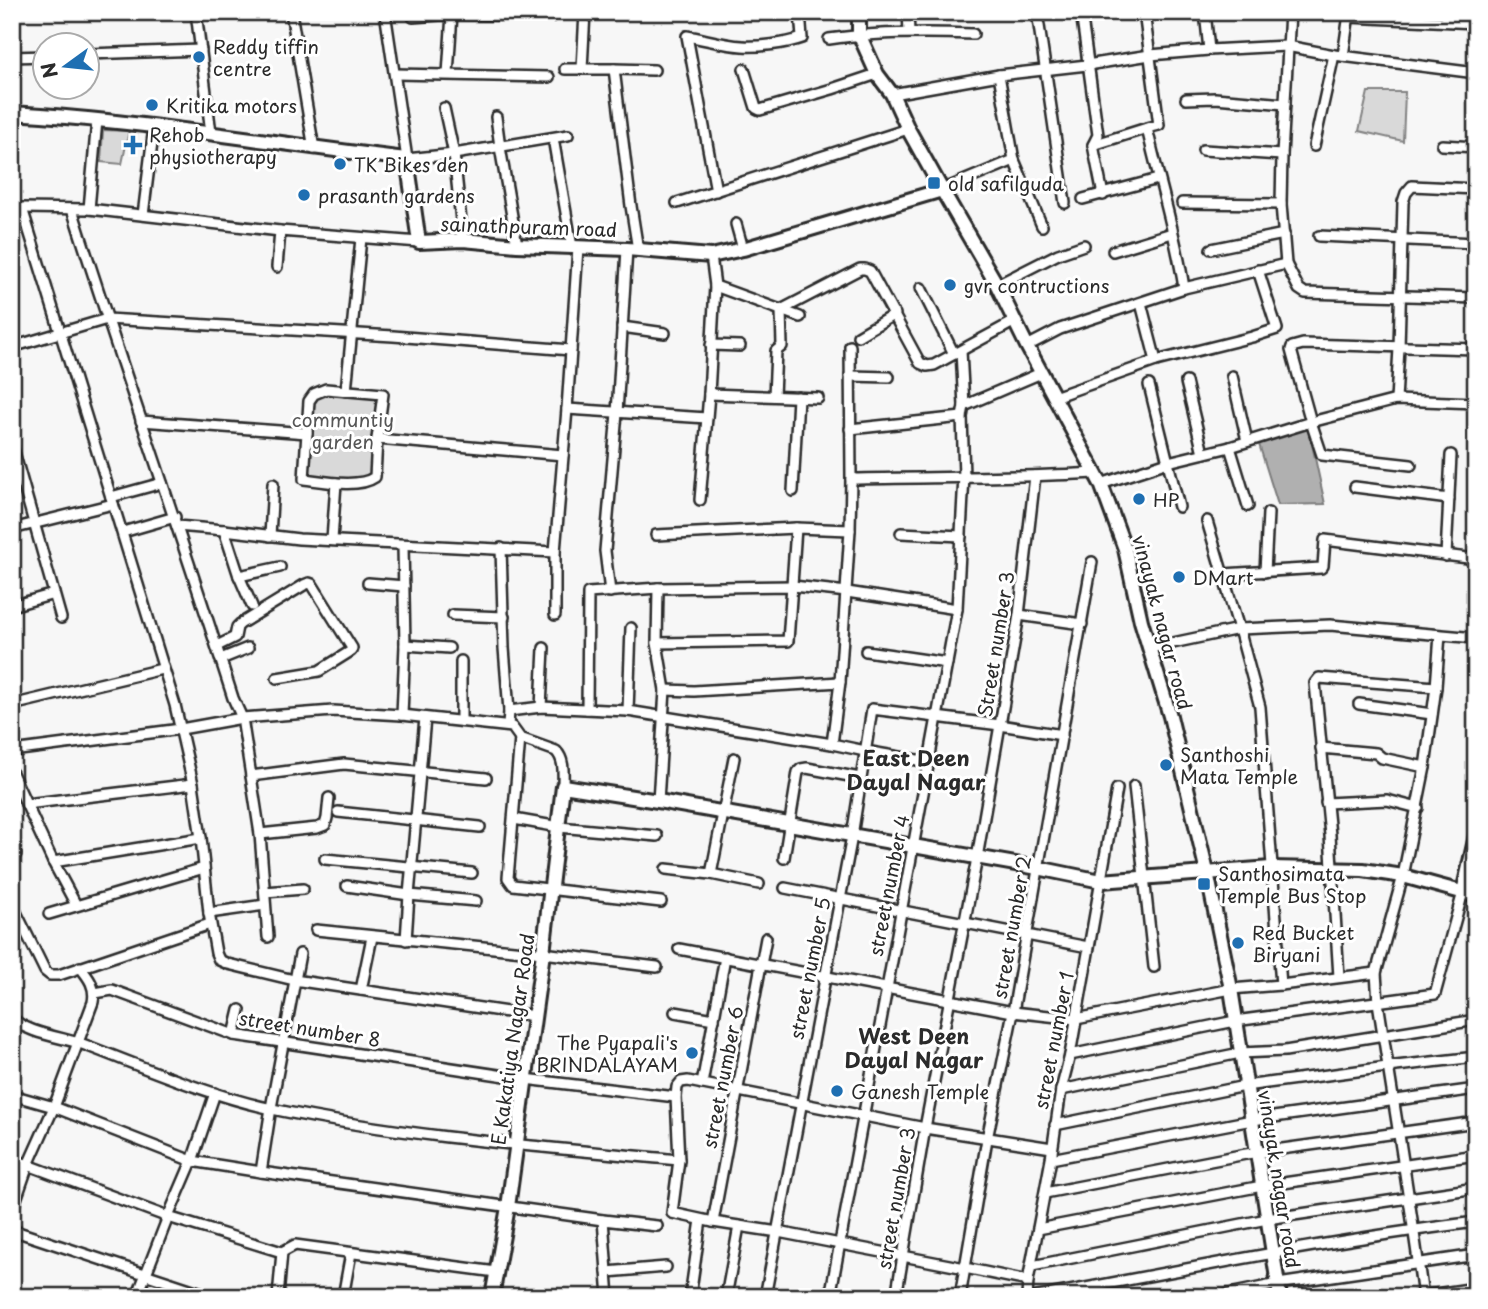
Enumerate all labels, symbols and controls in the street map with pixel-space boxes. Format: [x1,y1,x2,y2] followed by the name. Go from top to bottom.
[32,32,102,102] north arrow
[213,32,319,82] place label: Reddy tiffin centre
[191,49,207,65] marker: Reddy tiffin centre
[33,60,64,82] text: N
[166,91,297,119] place label: Kritika motors
[144,97,160,113] marker: Kritika motors
[149,120,277,170] place label: Rehob physiotherapy
[123,135,143,155] marker: Rehob physiotherapy
[354,150,469,178] place label: TK Bikes den
[332,156,348,172] marker: TK Bikes den
[948,169,1064,197] place label: old safilguda
[926,175,942,191] marker: old safilguda
[318,181,475,209] place label: prasanth gardens
[296,187,312,203] marker: prasanth gardens
[440,209,618,243] street label: sainathpuram road
[964,271,1109,299] place label: gvr contructions
[942,277,958,293] marker: gvr contructions
[292,405,394,455] park label: communtiy garden
[1153,485,1179,513] place label: HP
[1131,491,1147,507] marker: HP
[1126,531,1200,713] street label: vinayak nagar road
[1193,563,1254,591] place label: DMart
[970,569,1020,719] street label: Street number 3
[1171,569,1187,585] marker: DMart
[1180,740,1298,790] place label: Santhoshi Mata Temple
[847,741,986,797] district label: East Deen Dayal Nagar
[1158,757,1174,773] marker: Santhoshi Mata Temple
[861,812,915,958] street label: street number 4
[985,853,1037,1001] street label: street number 2
[1218,859,1366,909] place label: Santhosimata Temple Bus Stop
[1196,876,1212,892] marker: Santhosimata Temple Bus Stop
[781,895,837,1041] street label: street number 5
[1252,918,1355,968] place label: Red Bucket Biryani
[483,931,541,1147] street label: E Kakatiya Nagar Road
[1230,935,1246,951] marker: Red Bucket Biryani
[1026,969,1080,1111] street label: street number 1
[237,1003,383,1053] street label: street number 8
[694,1004,750,1150] street label: street number 6
[845,1019,984,1075] district label: West Deen Dayal Nagar
[536,1028,678,1078] place label: The Pyapali's BRINDALAYAM
[684,1045,700,1061] marker: The Pyapali's BRINDALAYAM
[851,1077,989,1105] place label: Ganesh Temple
[829,1083,845,1099] marker: Ganesh Temple
[1252,1088,1308,1270] street label: vinayak nagar road
[869,1125,921,1271] street label: street number 3

